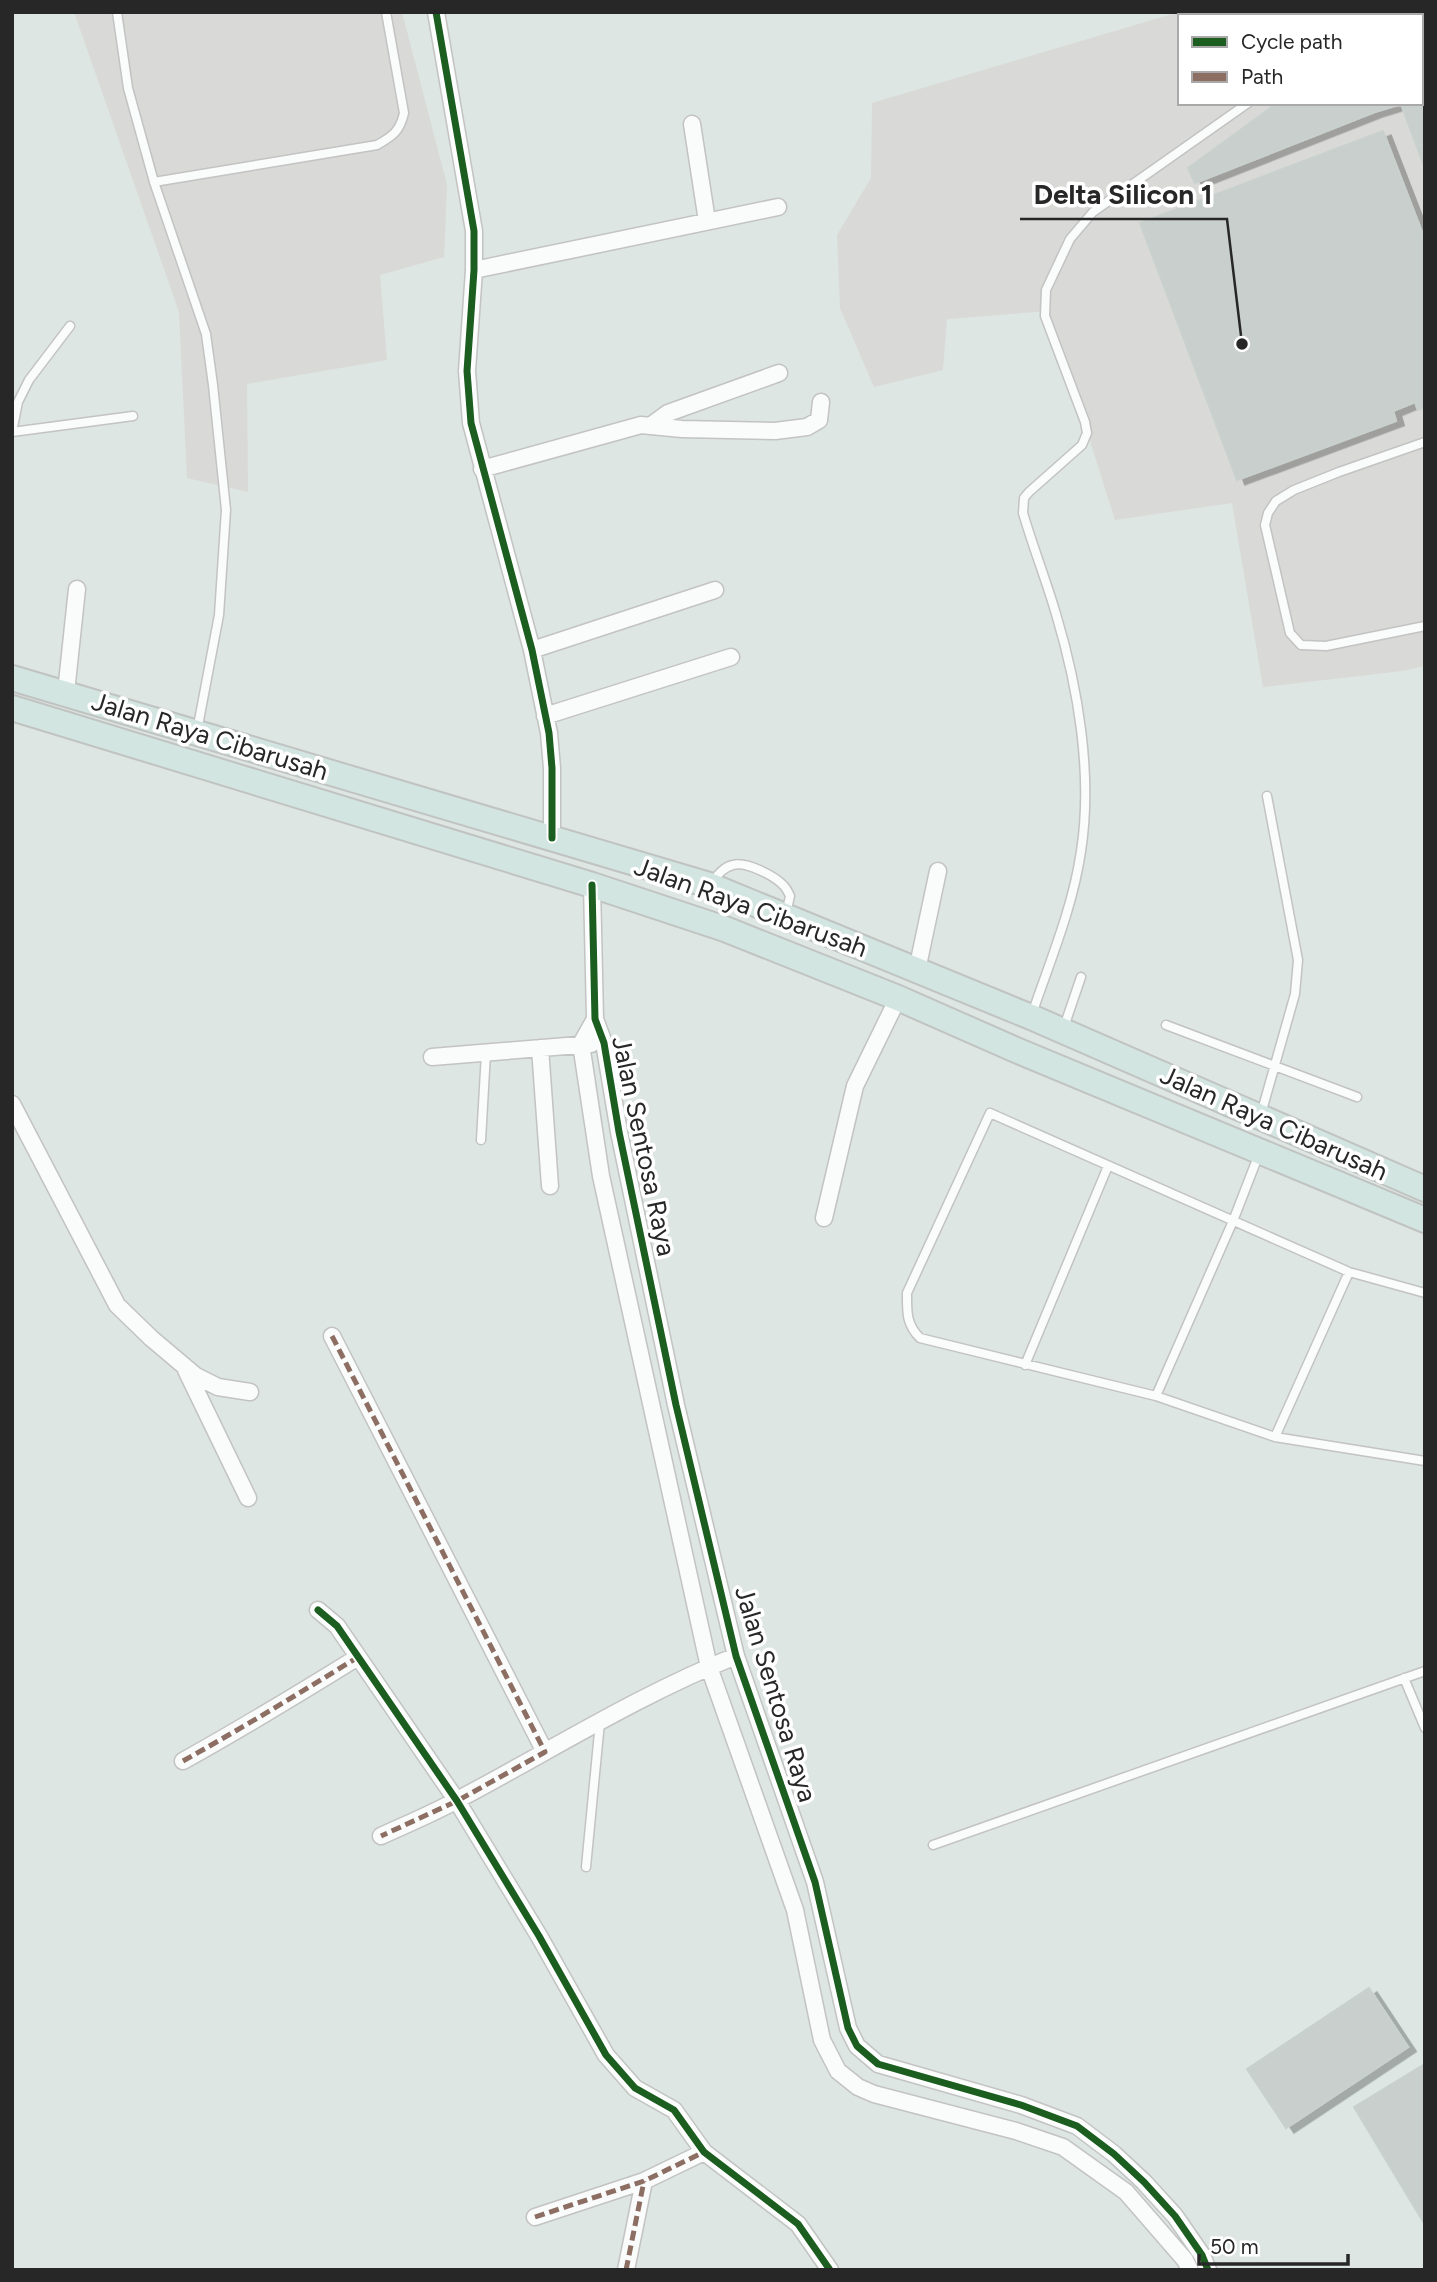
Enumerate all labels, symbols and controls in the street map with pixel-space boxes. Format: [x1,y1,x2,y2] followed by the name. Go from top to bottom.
[1178,14,1423,105] legend
[1241,29,1342,54] text: Cycle path
[1241,64,1283,89] text: Path
[1020,170,1227,219] callout: Delta Silicon 1
[1033,177,1213,211] text: Delta Silicon 1
[88,685,332,787] street label: Jalan Raya Cibarusah
[630,850,872,964] street label: Jalan Raya Cibarusah
[605,1033,683,1259] street label: Jalan Sentosa Raya
[1155,1058,1393,1188] street label: Jalan Raya Cibarusah
[728,1582,824,1806] street label: Jalan Sentosa Raya
[1199,2222,1348,2266] scale bar
[1210,2234,1259,2259] text: 50 m

